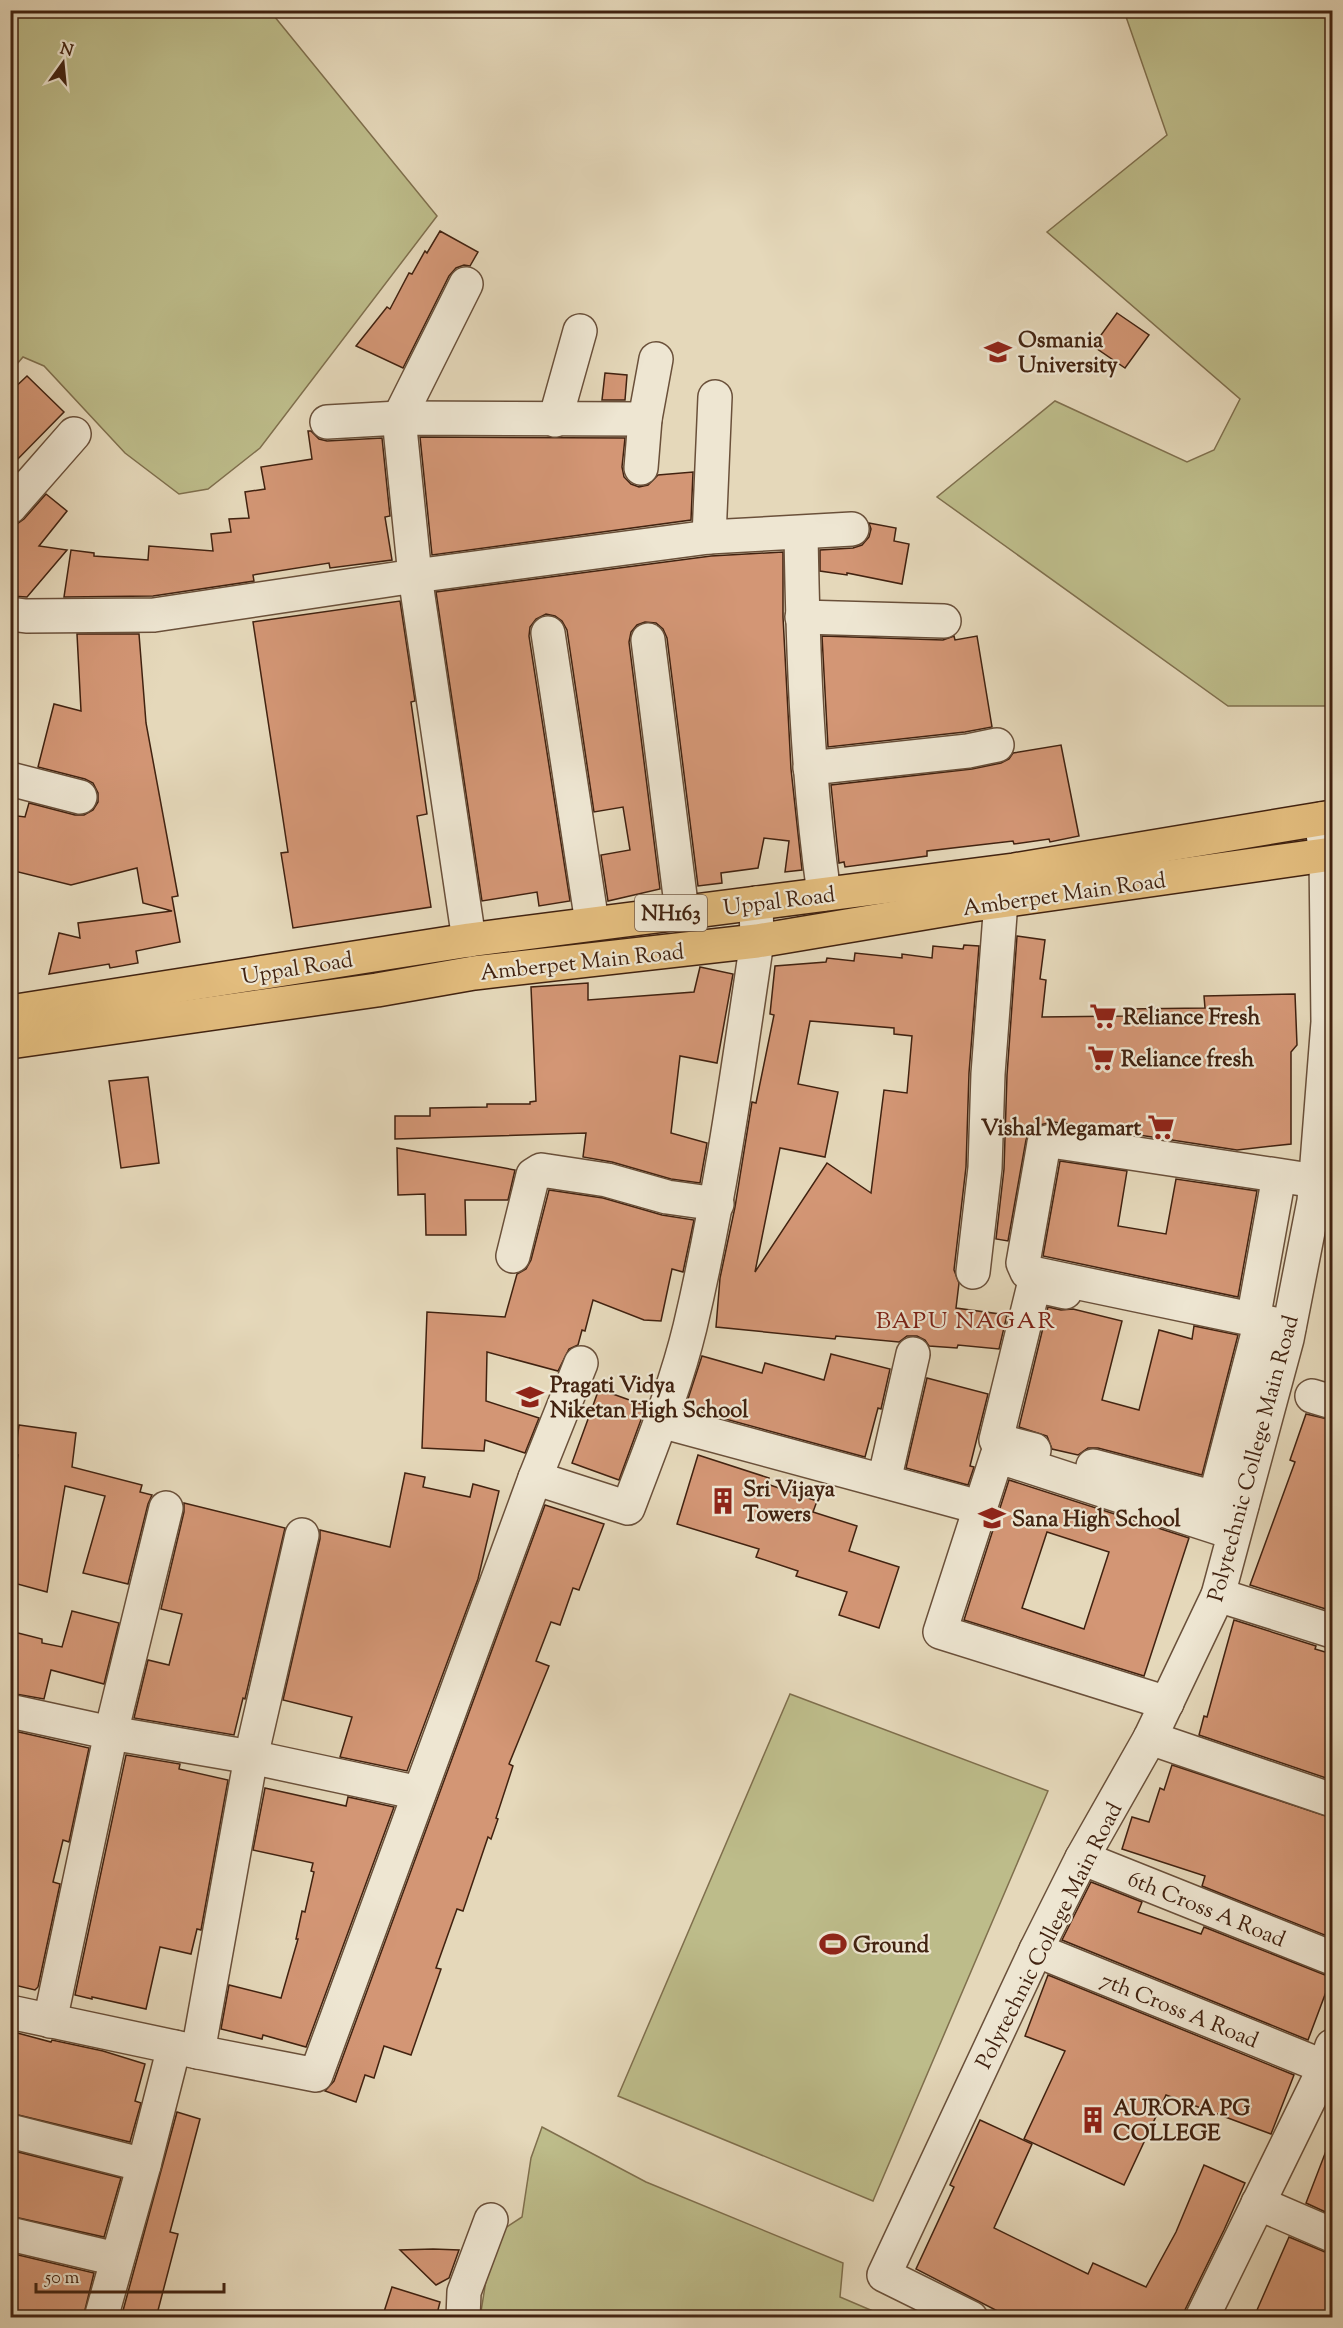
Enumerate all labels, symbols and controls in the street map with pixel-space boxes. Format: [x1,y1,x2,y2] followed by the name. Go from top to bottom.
[33,33,93,93] north arrow
[57,38,76,64] text: N
[1018,326,1118,383] place label: Osmania University
[983,337,1013,367] school or university icon: Osmania University
[961,866,1168,926] street label: Amberpet Main Road
[722,880,837,926] street label: Uppal Road
[635,895,707,931] road number: NH163
[479,937,686,991] street label: Amberpet Main Road
[239,945,356,995] street label: Uppal Road
[1088,1001,1118,1031] supermarket icon: Reliance Fresh
[1123,1003,1260,1035] place label: Reliance Fresh
[1086,1043,1116,1073] supermarket icon: Reliance fresh
[1121,1045,1254,1077] place label: Reliance fresh
[1146,1112,1176,1142] supermarket icon: Vishal Megamart
[981,1114,1141,1146] place label: Vishal Megamart
[876,1305,1056,1339] district label: BAPU NAGAR
[1201,1312,1309,1606] street label: Polytechnic College Main Road
[550,1371,749,1428] place label: Pragati Vidya Niketan High School
[515,1382,545,1412] school or university icon: Pragati Vidya Niketan High School
[743,1475,836,1532] place label: Sri Vijaya Towers
[708,1486,738,1516] building icon: Sri Vijaya Towers
[977,1503,1007,1533] school or university icon: Sana High School
[1012,1505,1182,1537] place label: Sana High School
[969,1798,1132,2075] street label: Polytechnic College Main Road
[1122,1865,1290,1957] street label: 6th Cross A Road
[818,1929,848,1959] sports icon: Ground
[853,1931,930,1963] place label: Ground
[1095,1966,1263,2058] street label: 7th Cross A Road
[1113,2094,1250,2151] place label: AURORA PG COLLEGE
[1078,2105,1108,2135] building icon: AURORA PG COLLEGE
[36,2256,224,2294] scale bar
[44,2266,80,2292] text: 50 m

